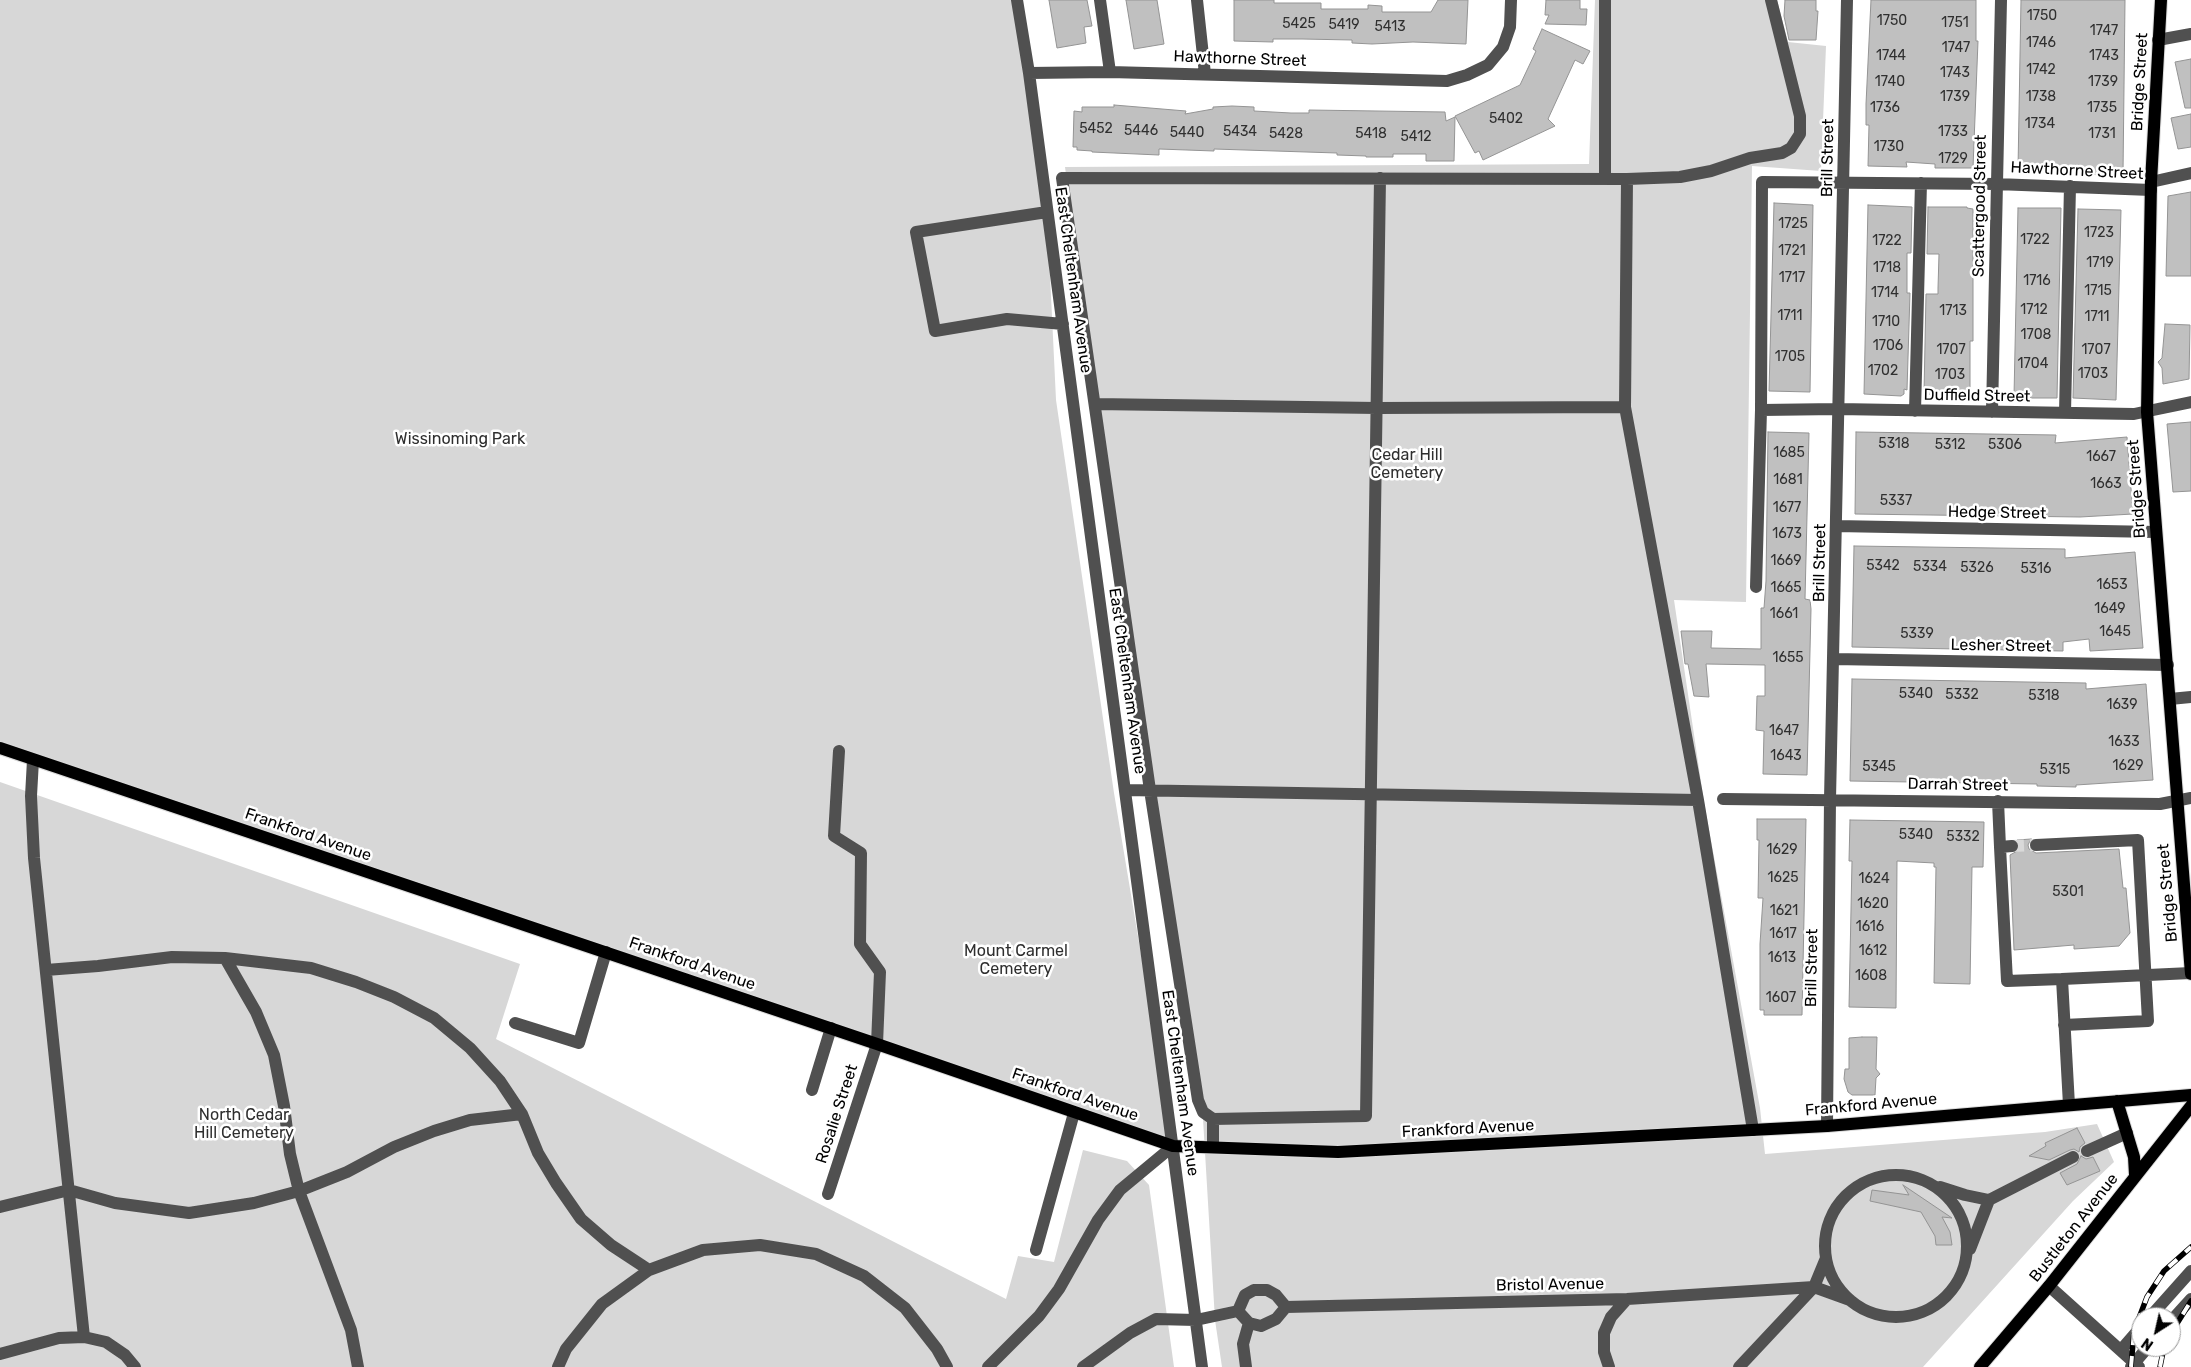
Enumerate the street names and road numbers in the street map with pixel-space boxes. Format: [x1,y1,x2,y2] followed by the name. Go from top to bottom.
[2128,32,2152,132] street label: Bridge Street
[1173,47,1307,71] street label: Hawthorne Street
[1818,119,1838,197] street label: Brill Street
[1969,135,1991,277] street label: Scattergood Street
[2010,158,2144,184] street label: Hawthorne Street
[1050,186,1096,374] street label: East Cheltenham Avenue
[1923,385,2031,407] street label: Duffield Street
[2124,439,2150,539] street label: Bridge Street
[1948,503,2046,523] street label: Hedge Street
[1810,524,1830,602] street label: Brill Street
[1104,587,1150,775] street label: East Cheltenham Avenue
[1950,636,2052,656] street label: Lesher Street
[1908,775,2008,795] street label: Darrah Street
[242,804,374,866] street label: Frankford Avenue
[2154,843,2182,943] street label: Bridge Street
[1802,929,1822,1007] street label: Brill Street
[626,933,758,995] street label: Frankford Avenue
[1157,989,1203,1177] street label: East Cheltenham Avenue
[812,1062,862,1166] street label: Rosalie Street
[1009,1064,1141,1126] street label: Frankford Avenue
[1804,1090,1938,1120] street label: Frankford Avenue
[1401,1116,1535,1142] street label: Frankford Avenue
[2026,1170,2122,1286] street label: Bustleton Avenue
[1496,1274,1604,1296] street label: Bristol Avenue

